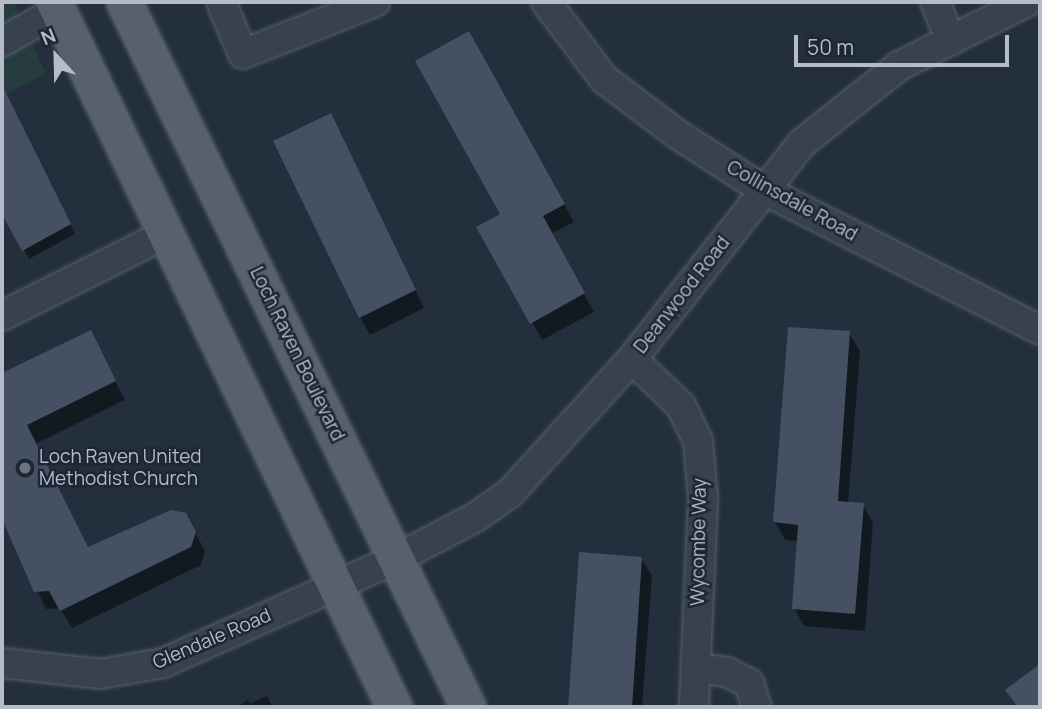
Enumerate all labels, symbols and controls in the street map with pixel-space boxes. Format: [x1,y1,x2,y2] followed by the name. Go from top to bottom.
[21,21,91,91] north arrow
[797,21,1012,65] scale bar
[37,22,59,51] text: N
[807,33,854,61] text: 50 m
[723,156,861,246] street label: Collinsdale Road
[629,232,735,358] street label: Deanwood Road
[245,263,349,445] street label: Loch Raven Boulevard
[39,446,202,490] place label: Loch Raven United Methodist Church
[17,460,33,476] marker: Loch Raven United Methodist Church
[686,478,712,606] street label: Wycombe Way
[150,604,274,674] street label: Glendale Road

